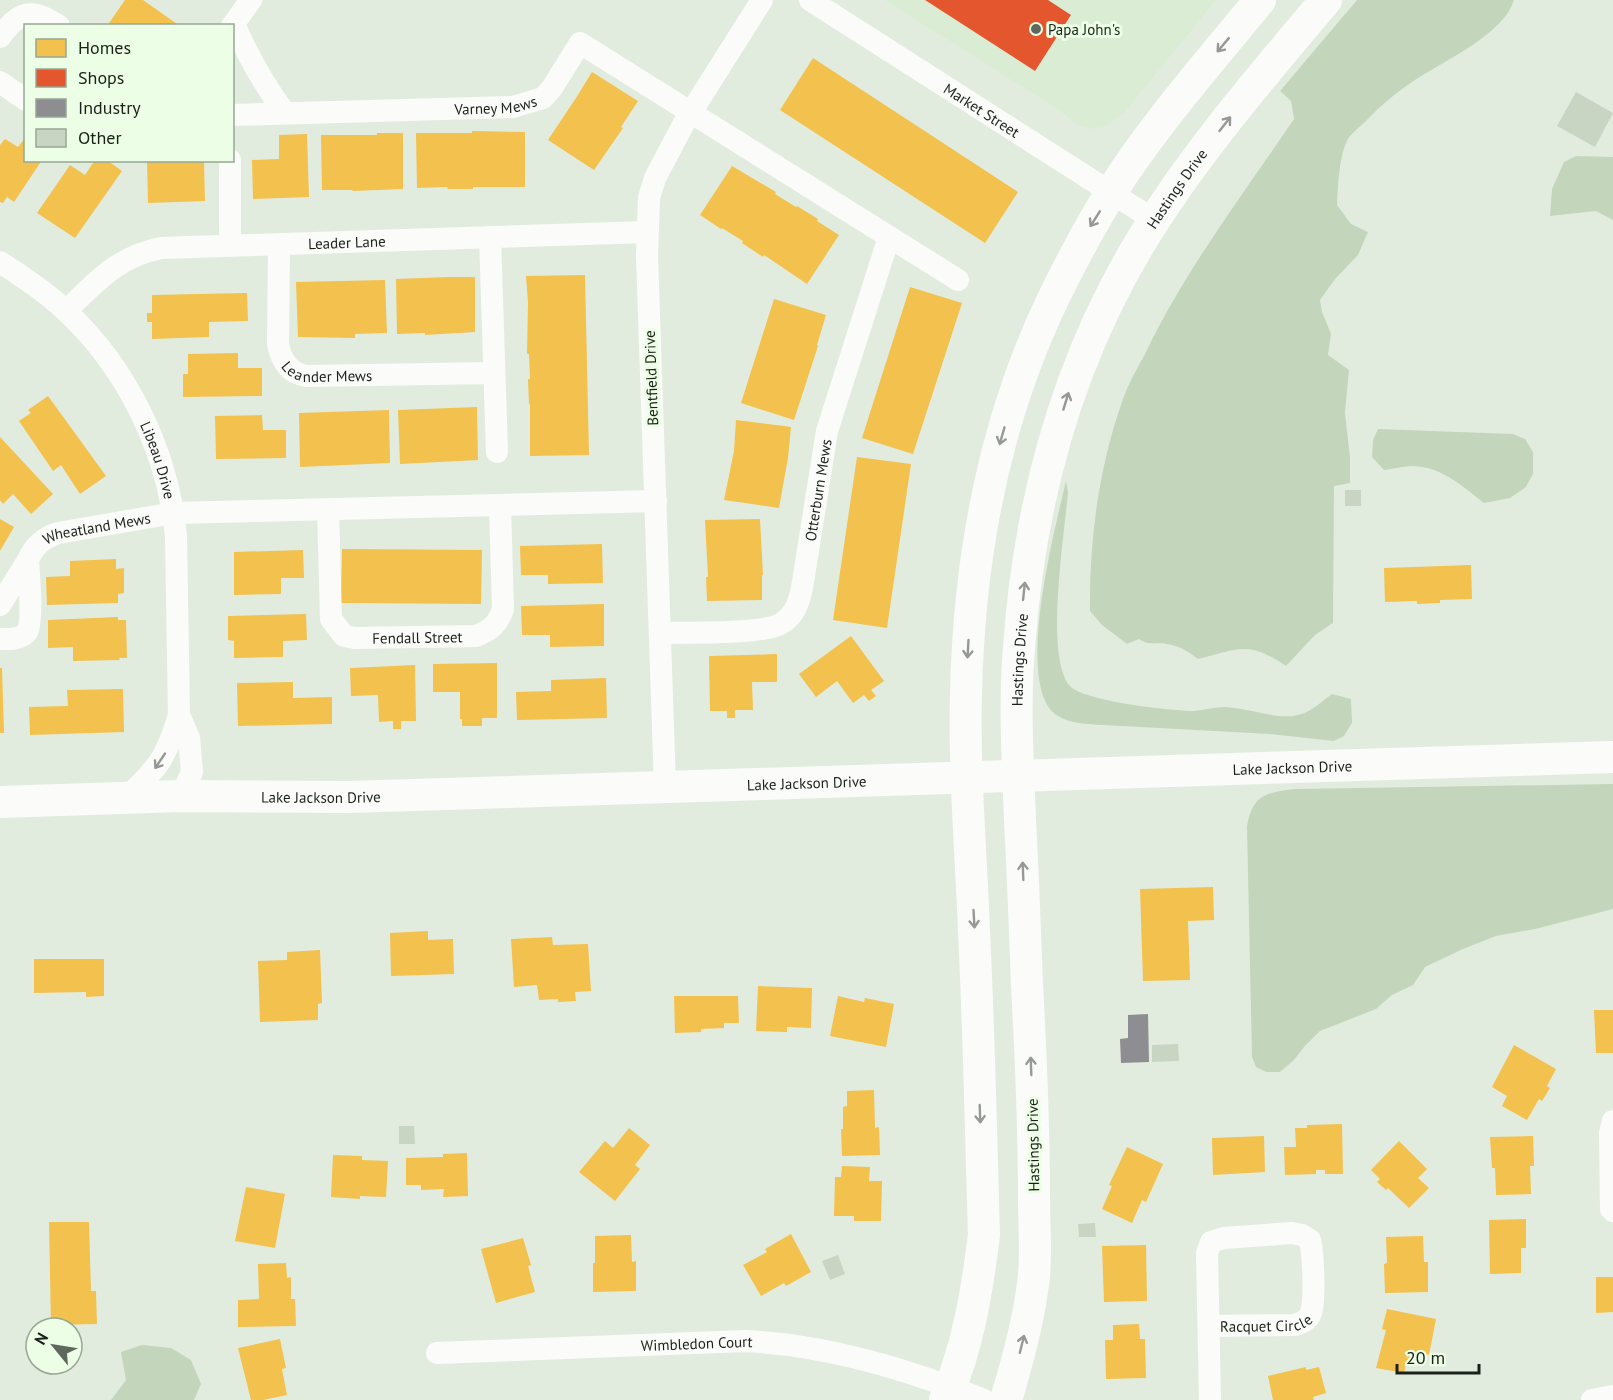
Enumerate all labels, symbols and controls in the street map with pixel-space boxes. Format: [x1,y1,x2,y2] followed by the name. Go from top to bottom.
[1048,20,1120,39] place label: Papa John's
[1029,22,1043,36] marker: Papa John's
[24,24,234,162] legend
[78,36,131,59] text: Homes
[1216,37,1229,53] one-way arrow
[78,66,124,89] text: Shops
[940,79,1023,141] street label: Market Street
[453,91,539,118] street label: Varney Mews
[78,96,141,119] text: Industry
[1219,117,1232,133] one-way arrow
[78,126,122,149] text: Other
[1142,145,1211,232] street label: Hastings Drive
[1089,210,1101,227] one-way arrow
[308,231,386,253] street label: Leader Lane
[640,330,662,426] street label: Bentfield Drive
[278,357,373,386] street label: Leander Mews
[1061,392,1072,411] one-way arrow
[137,418,180,501] street label: Libeau Drive
[995,426,1007,445] one-way arrow
[800,437,835,542] street label: Otterburn Mews
[39,508,152,548] street label: Wheatland Mews
[1019,582,1030,602] one-way arrow
[1007,612,1031,706] street label: Hastings Drive
[372,627,463,647] street label: Fendall Street
[963,639,974,659] one-way arrow
[154,753,167,770] one-way arrow
[1232,756,1353,779] street label: Lake Jackson Drive
[747,771,867,794] street label: Lake Jackson Drive
[261,787,381,807] street label: Lake Jackson Drive
[1017,862,1028,882] one-way arrow
[968,909,979,929] one-way arrow
[1025,1057,1037,1077] one-way arrow
[1023,1098,1043,1192] street label: Hastings Drive
[975,1104,986,1124] one-way arrow
[1220,1310,1316,1335] street label: Racquet Circle
[24,1316,84,1376] north arrow
[30,1329,52,1348] text: N
[640,1331,753,1355] street label: Wimbledon Court
[1017,1335,1028,1354] one-way arrow
[1397,1337,1480,1375] scale bar
[1406,1346,1445,1369] text: 20 m

